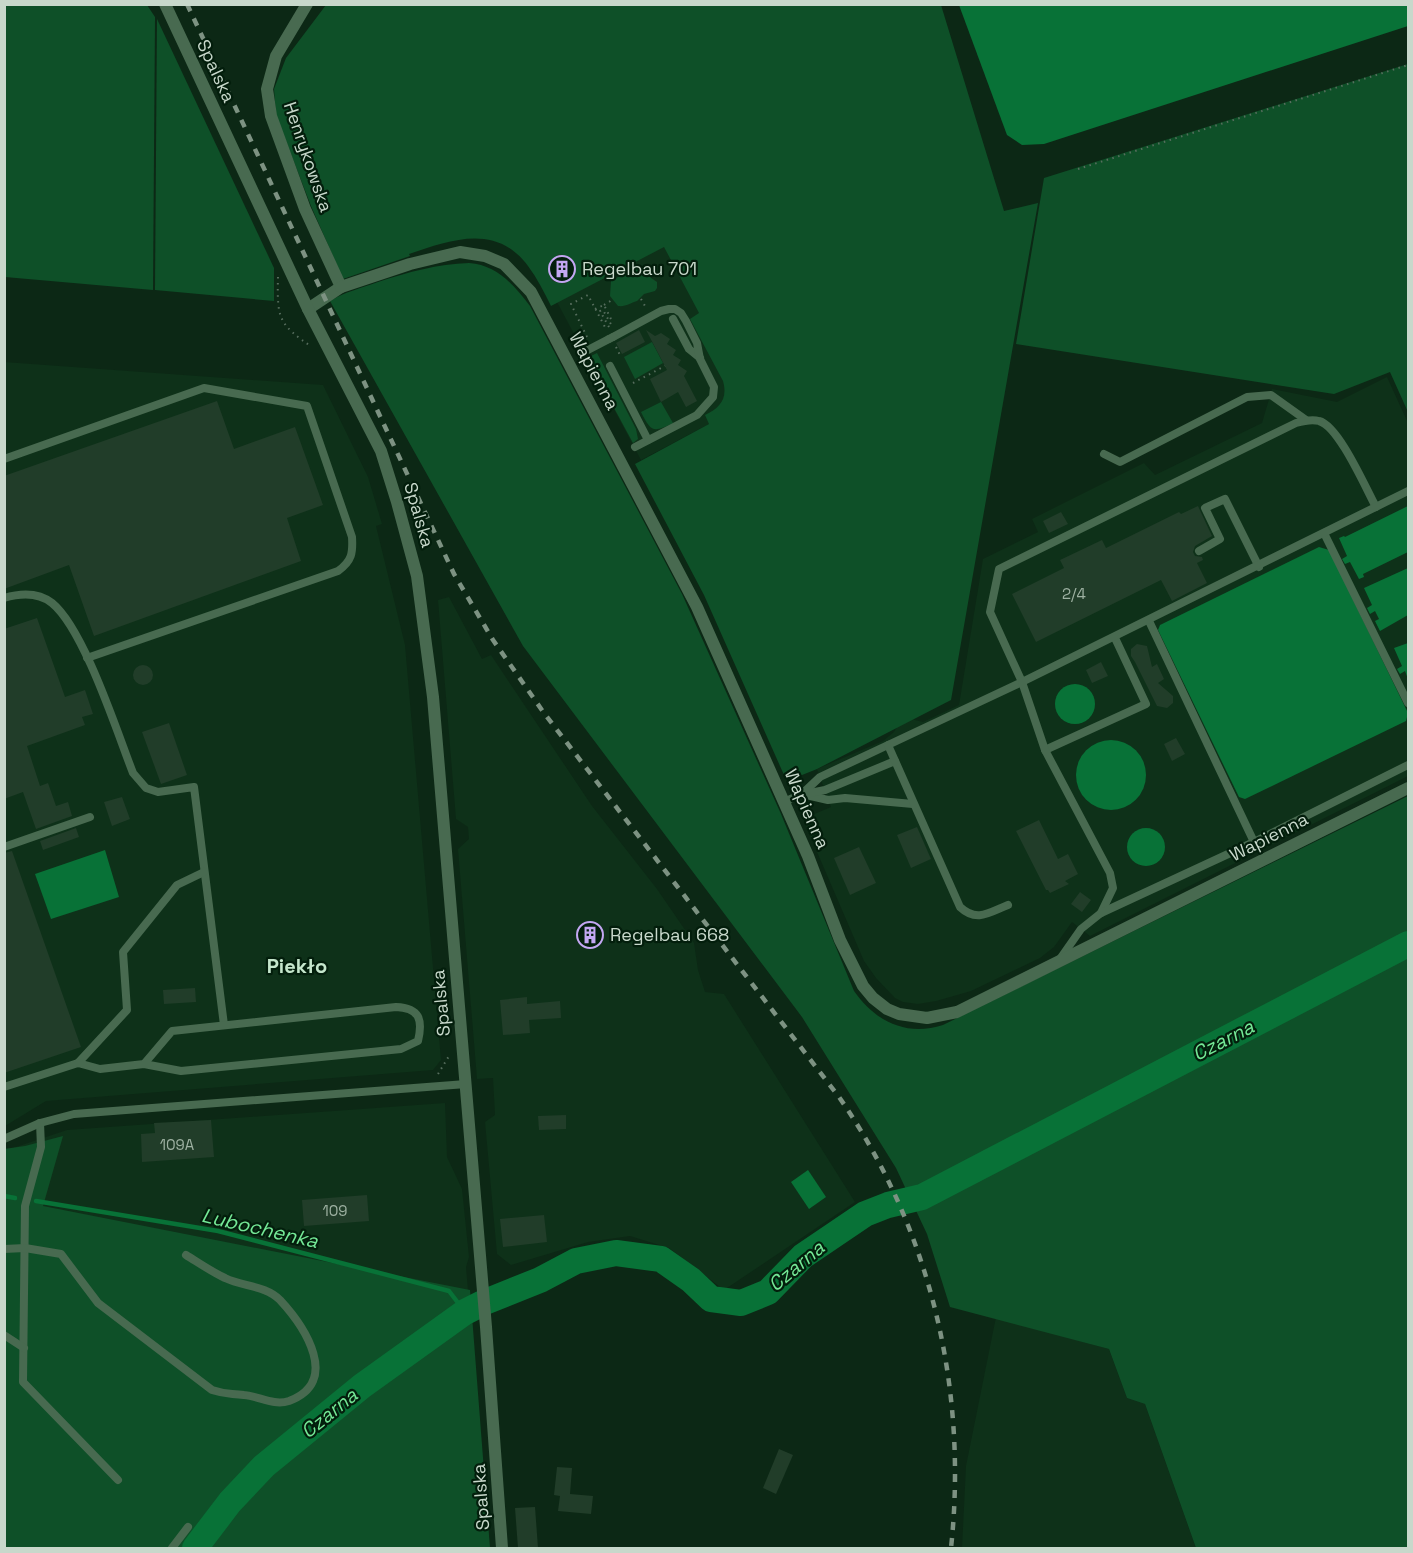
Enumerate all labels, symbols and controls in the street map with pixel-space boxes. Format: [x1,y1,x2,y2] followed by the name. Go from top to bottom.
[192,36,241,106] street label: Spalska
[279,99,338,215] street label: Henrykowska
[547,254,577,284] building icon: Regelbau 701
[582,257,697,280] place label: Regelbau 701
[564,328,625,414] street label: Wapienna
[399,480,440,550] street label: Spalska
[1062,584,1086,603] house number: 2/4
[780,765,835,852] street label: Wapienna
[1226,807,1312,866] street label: Wapienna
[575,920,605,950] building icon: Regelbau 668
[610,923,729,946] place label: Regelbau 668
[267,953,327,979] district label: Piekło
[426,969,455,1037] street label: Spalska
[1188,1013,1259,1067] water label: Czarna
[160,1135,195,1154] house number: 109A
[322,1201,348,1220] house number: 109
[199,1202,321,1254] water label: Lubochenka
[762,1235,830,1297] water label: Czarna
[295,1382,363,1444] water label: Czarna
[467,1463,494,1531] street label: Spalska

